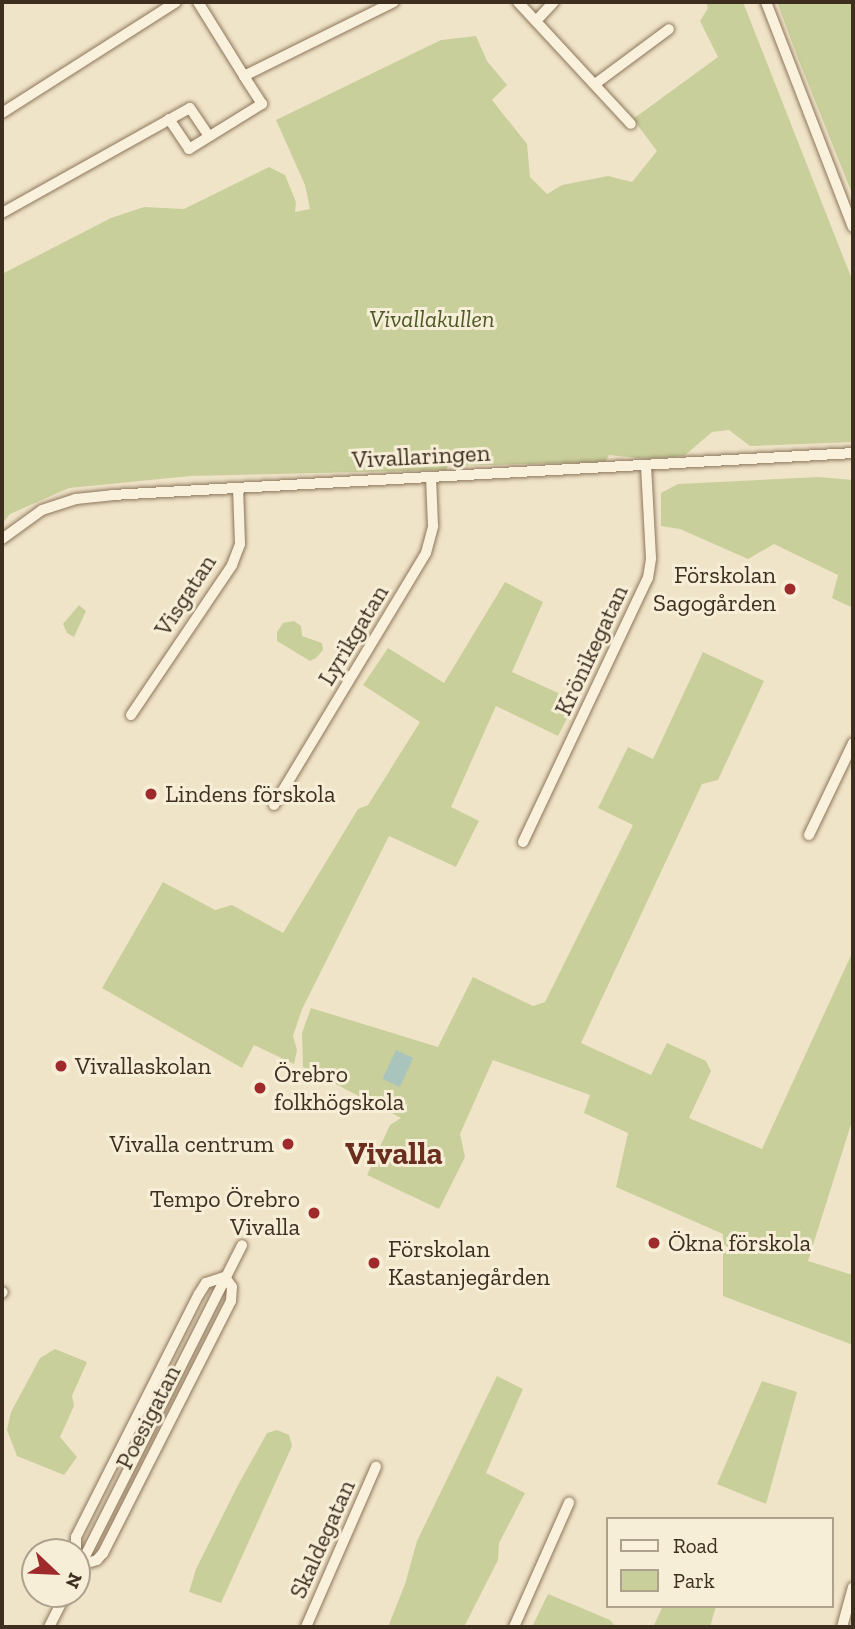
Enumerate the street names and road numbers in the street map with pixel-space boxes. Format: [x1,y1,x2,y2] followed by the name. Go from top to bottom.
[351,438,491,474] street label: Vivallaringen
[148,549,222,641] street label: Visgatan
[312,579,394,691] street label: Lyrikgatan
[548,580,634,720] street label: Krönikegatan
[110,1360,186,1474] street label: Poesigatan
[283,1475,361,1603] street label: Skaldegatan

